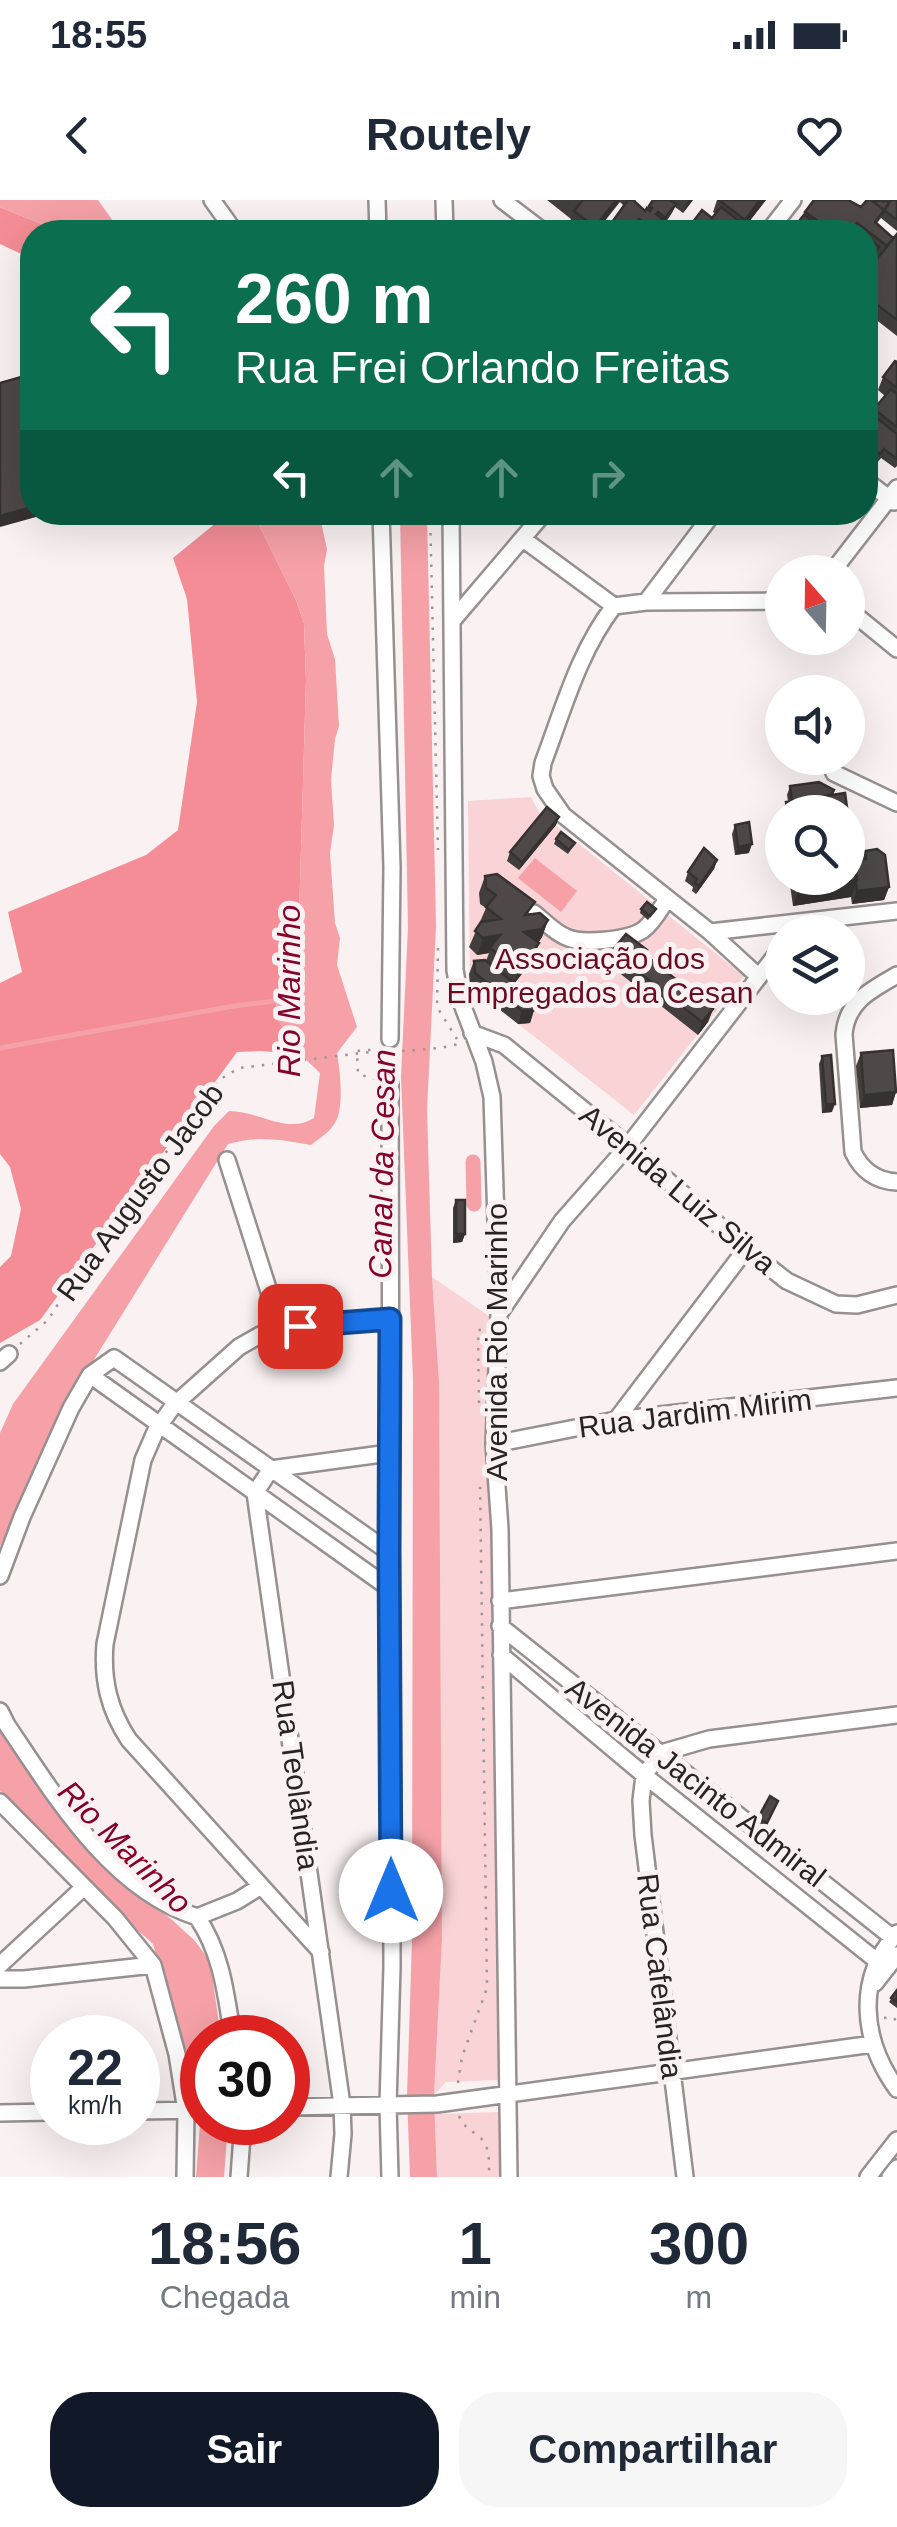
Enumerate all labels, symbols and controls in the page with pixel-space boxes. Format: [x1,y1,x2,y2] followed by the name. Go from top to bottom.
[50,14,147,56] text: 18:55
[50,108,105,163] icon: back
[792,108,847,163] icon: heart
[366,109,531,160] text: Routely
[70,260,200,390] icon: left
[235,260,433,338] text: 260 m
[235,342,730,393] text: Rua Frei Orlando Freitas
[264,450,319,505] icon: left
[369,450,424,505] icon: ahead
[474,450,529,505] icon: ahead
[579,450,634,505] icon: right
[765,555,865,655] north arrow
[765,555,865,1015] map controls
[765,675,865,775] button: sound
[765,795,865,895] button: search
[271,905,307,1077] water label: Rio Marinho
[765,915,865,1015] button: layers
[447,942,753,1009] park label: Associação dos Empregados da Cesan
[362,1049,402,1279] water label: Canal da Cesan
[50,1077,230,1307] street label: Rua Augusto Jacob
[574,1098,783,1280] street label: Avenida Luiz Silva
[480,1203,513,1481] street label: Avenida Rio Marinho
[258,1284,343,1369] pin
[273,1299,328,1354] icon: arrive
[576,1382,814,1444] street label: Rua Jardim Mirim
[560,1671,832,1893] street label: Avenida Jacinto Admiral
[266,1678,326,1872] street label: Rua Teolândia
[51,1773,199,1921] water label: Rio Marinho
[339,1839,443,1943] position arrow
[631,1871,689,2081] street label: Rua Cafelândia
[180,2015,310,2145] speed limit sign: 30
[67,2040,123,2096] text: 22
[68,2091,122,2119] text: km/h
[148,2210,301,2277] text: 18:56
[458,2210,492,2277] text: 1
[649,2210,749,2277] text: 300
[160,2279,290,2315] text: Chegada
[449,2279,501,2315] text: min
[686,2279,712,2315] text: m
[50,2392,439,2507] button: Sair
[459,2392,847,2507] button: Compartilhar

